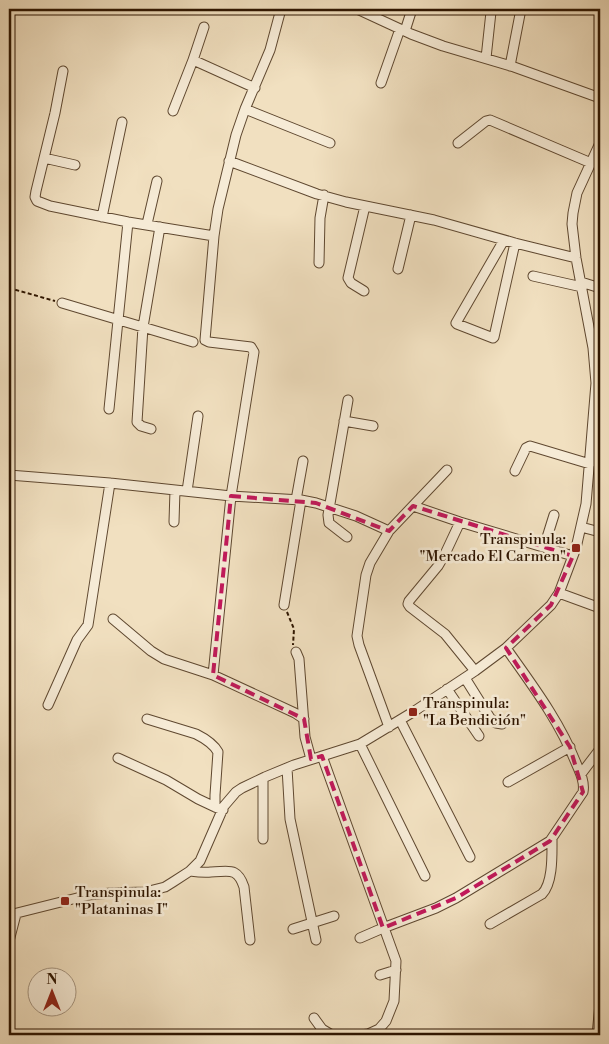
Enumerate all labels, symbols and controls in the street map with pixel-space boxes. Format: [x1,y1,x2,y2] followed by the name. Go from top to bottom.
[420,530,566,566] place label: Transpinula: "Mercado El Carmen"
[570,542,582,554] marker: Transpinula: "Mercado El Carmen"
[423,694,526,730] place label: Transpinula: "La Bendición"
[407,706,419,718] marker: Transpinula: "La Bendición"
[75,883,168,919] place label: Transpinula: "Plataninas I"
[59,895,71,907] marker: Transpinula: "Plataninas I"
[28,966,78,1016] north arrow
[46,971,58,989] text: N

